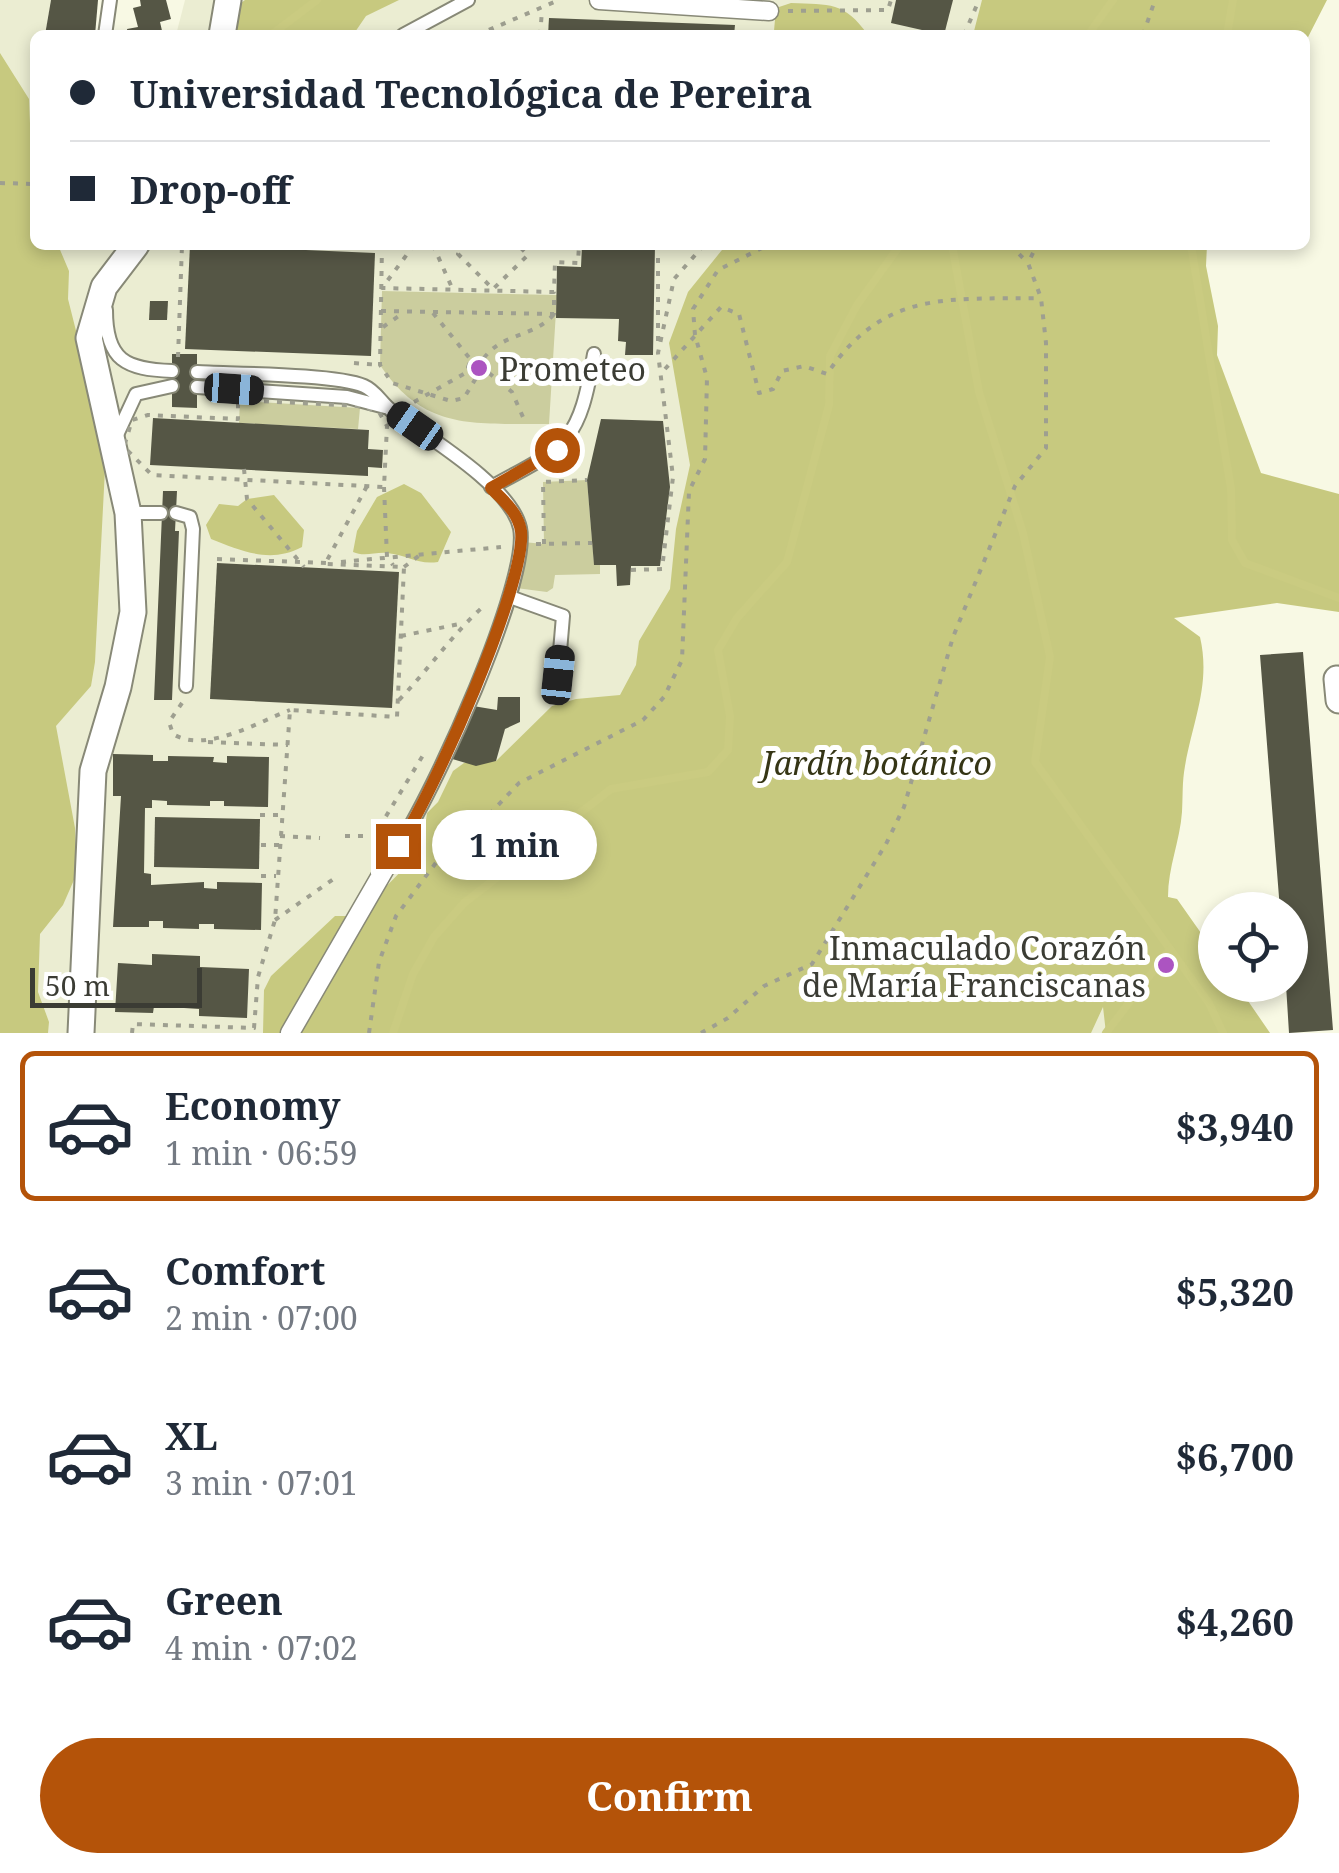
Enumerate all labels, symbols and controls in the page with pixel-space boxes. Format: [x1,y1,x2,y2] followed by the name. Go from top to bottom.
[130,67,812,119] text: Universidad Tecnológica de Pereira
[130,163,291,215] text: Drop-off
[499,347,646,390] place label: Prometeo
[468,357,490,379] marker: Prometeo
[203,372,265,406] car
[382,397,448,455] car
[535,428,580,473] route start
[540,644,576,706] car
[757,741,992,784] park label: Jardín botánico
[433,811,598,881] callout: 1 min
[469,823,560,866] text: 1 min
[376,824,421,869] route end
[1198,892,1308,1002] map controls
[1198,892,1308,1002] button: locate
[802,926,1146,1006] place label: Inmaculado Corazón de María Franciscanas
[1155,954,1177,976] marker: Inmaculado Corazón de María Franciscanas
[30,963,202,1008] scale bar
[45,966,110,1004] text: 50 m
[165,1079,341,1131] text: Economy
[45,1081,135,1171] icon: car
[1175,1100,1294,1152] text: $3,940
[165,1131,358,1174] text: 1 min · 06:59
[165,1244,325,1296] text: Comfort
[45,1246,135,1336] icon: car
[1175,1265,1294,1317] text: $5,320
[165,1296,358,1339] text: 2 min · 07:00
[165,1409,218,1461] text: XL
[45,1411,135,1501] icon: car
[1175,1430,1294,1482] text: $6,700
[165,1461,358,1504] text: 3 min · 07:01
[165,1574,283,1626] text: Green
[45,1576,135,1666] icon: car
[1175,1595,1294,1647] text: $4,260
[165,1626,358,1669] text: 4 min · 07:02
[40,1738,1299,1853] button: Confirm

